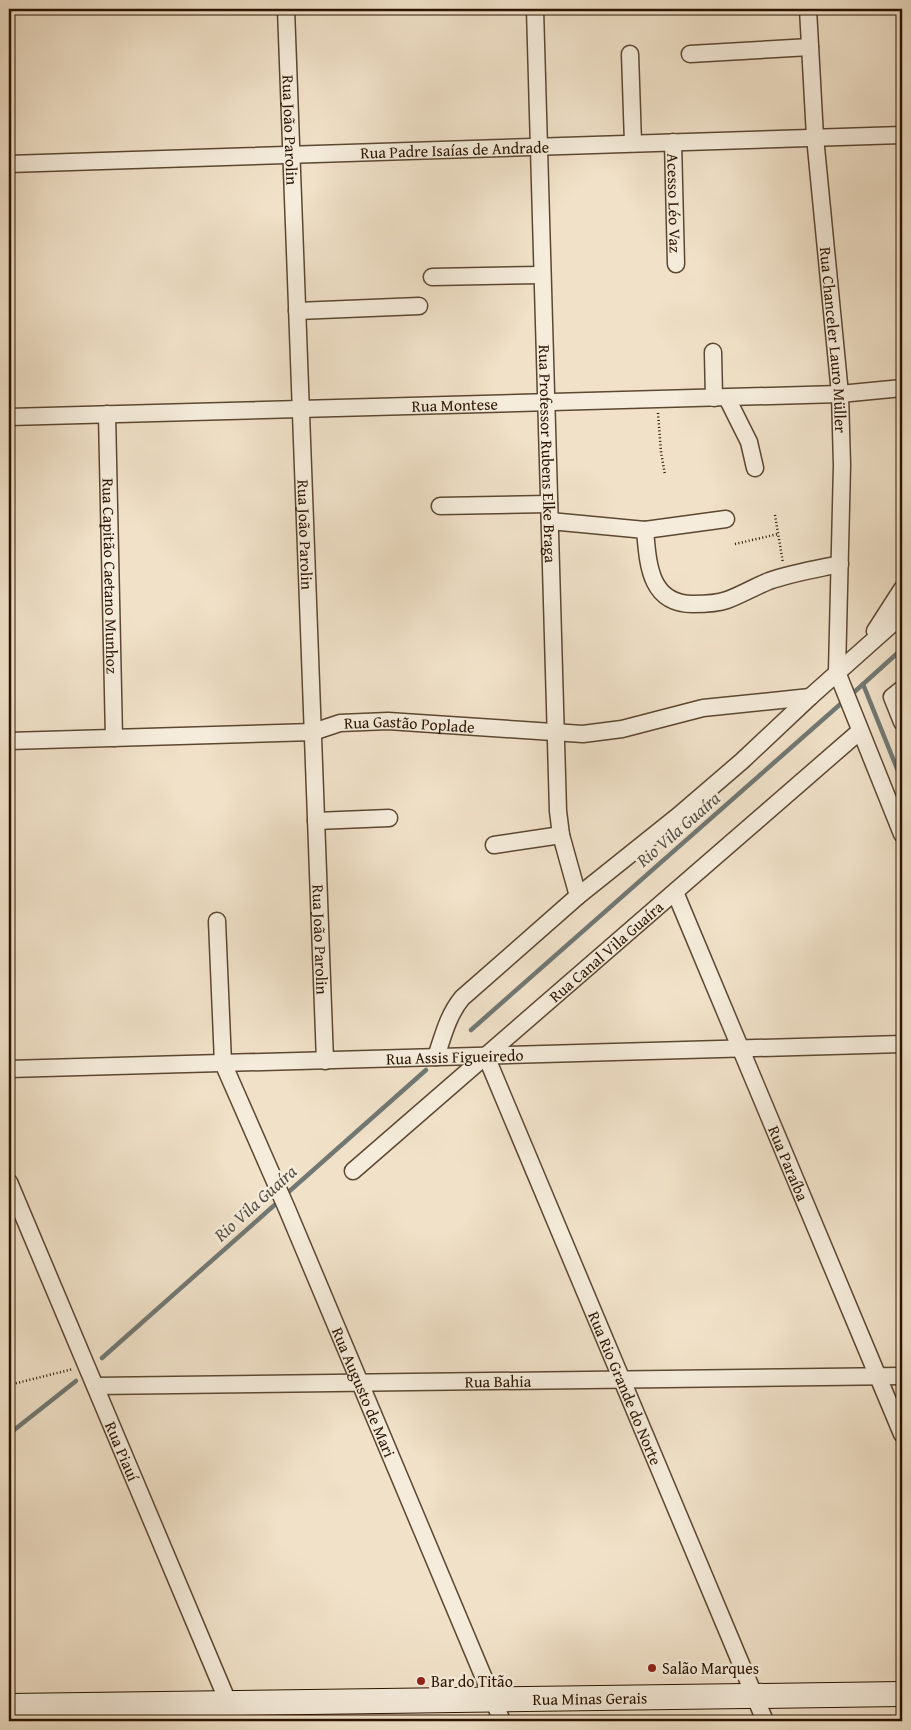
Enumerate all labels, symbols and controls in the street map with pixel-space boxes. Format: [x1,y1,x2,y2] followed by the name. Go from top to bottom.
[276,74,305,185] street label: Rua João Parolin
[360,134,549,165] street label: Rua Padre Isaías de Andrade
[661,153,688,253] street label: Acesso Léo Vaz
[814,246,853,434] street label: Rua Chanceler Lauro Müller
[533,344,563,564] street label: Rua Professor Rubens Elke Braga
[411,391,498,418] street label: Rua Montese
[96,478,125,674] street label: Rua Capitão Caetano Munhoz
[291,479,320,590] street label: Rua João Parolin
[344,709,475,739] street label: Rua Gastão Poplade
[629,784,726,874] water label: Rio Vila Guaíra
[306,884,335,995] street label: Rua João Parolin
[544,895,669,1008] street label: Rua Canal Vila Guaíra
[386,1043,524,1070] street label: Rua Assis Figueiredo
[762,1122,815,1205] street label: Rua Paraíba
[207,1158,303,1248] water label: Rio Vila Guaíra
[582,1307,668,1469] street label: Rua Rio Grande do Norte
[326,1323,402,1461] street label: Rua Augusto de Mari
[464,1369,532,1393] street label: Rua Bahia
[99,1418,146,1485] street label: Rua Piauí
[662,1656,759,1680] place label: Salão Marques
[646,1662,658,1674] marker: Salão Marques
[431,1669,513,1693] place label: Bar do Titão
[415,1675,427,1687] marker: Bar do Titão
[532,1685,648,1711] street label: Rua Minas Gerais

